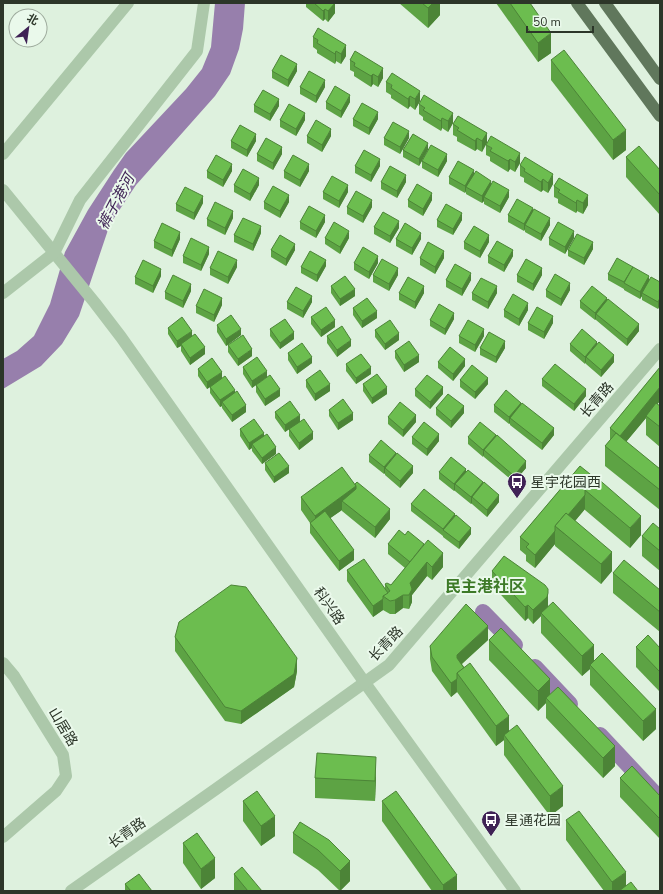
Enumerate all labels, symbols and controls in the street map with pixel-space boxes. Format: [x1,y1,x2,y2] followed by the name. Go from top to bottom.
[8,8,48,48] north arrow
[527,8,593,34] scale bar
[24,10,41,29] text: 北
[533,14,561,30] text: 50 m
[93,168,140,233] water label: 裤子港河
[576,378,618,422] street label: 长青路
[506,471,528,499] bus stop icon: 星宇花园西
[531,473,601,492] place label: 星宇花园西
[445,576,525,598] district label: 民主港社区
[309,583,349,629] street label: 科兴路
[365,622,407,666] street label: 长青路
[44,704,82,750] street label: 山居路
[480,809,502,837] bus stop icon: 星通花园
[505,811,561,830] place label: 星通花园
[104,813,150,853] street label: 长青路

